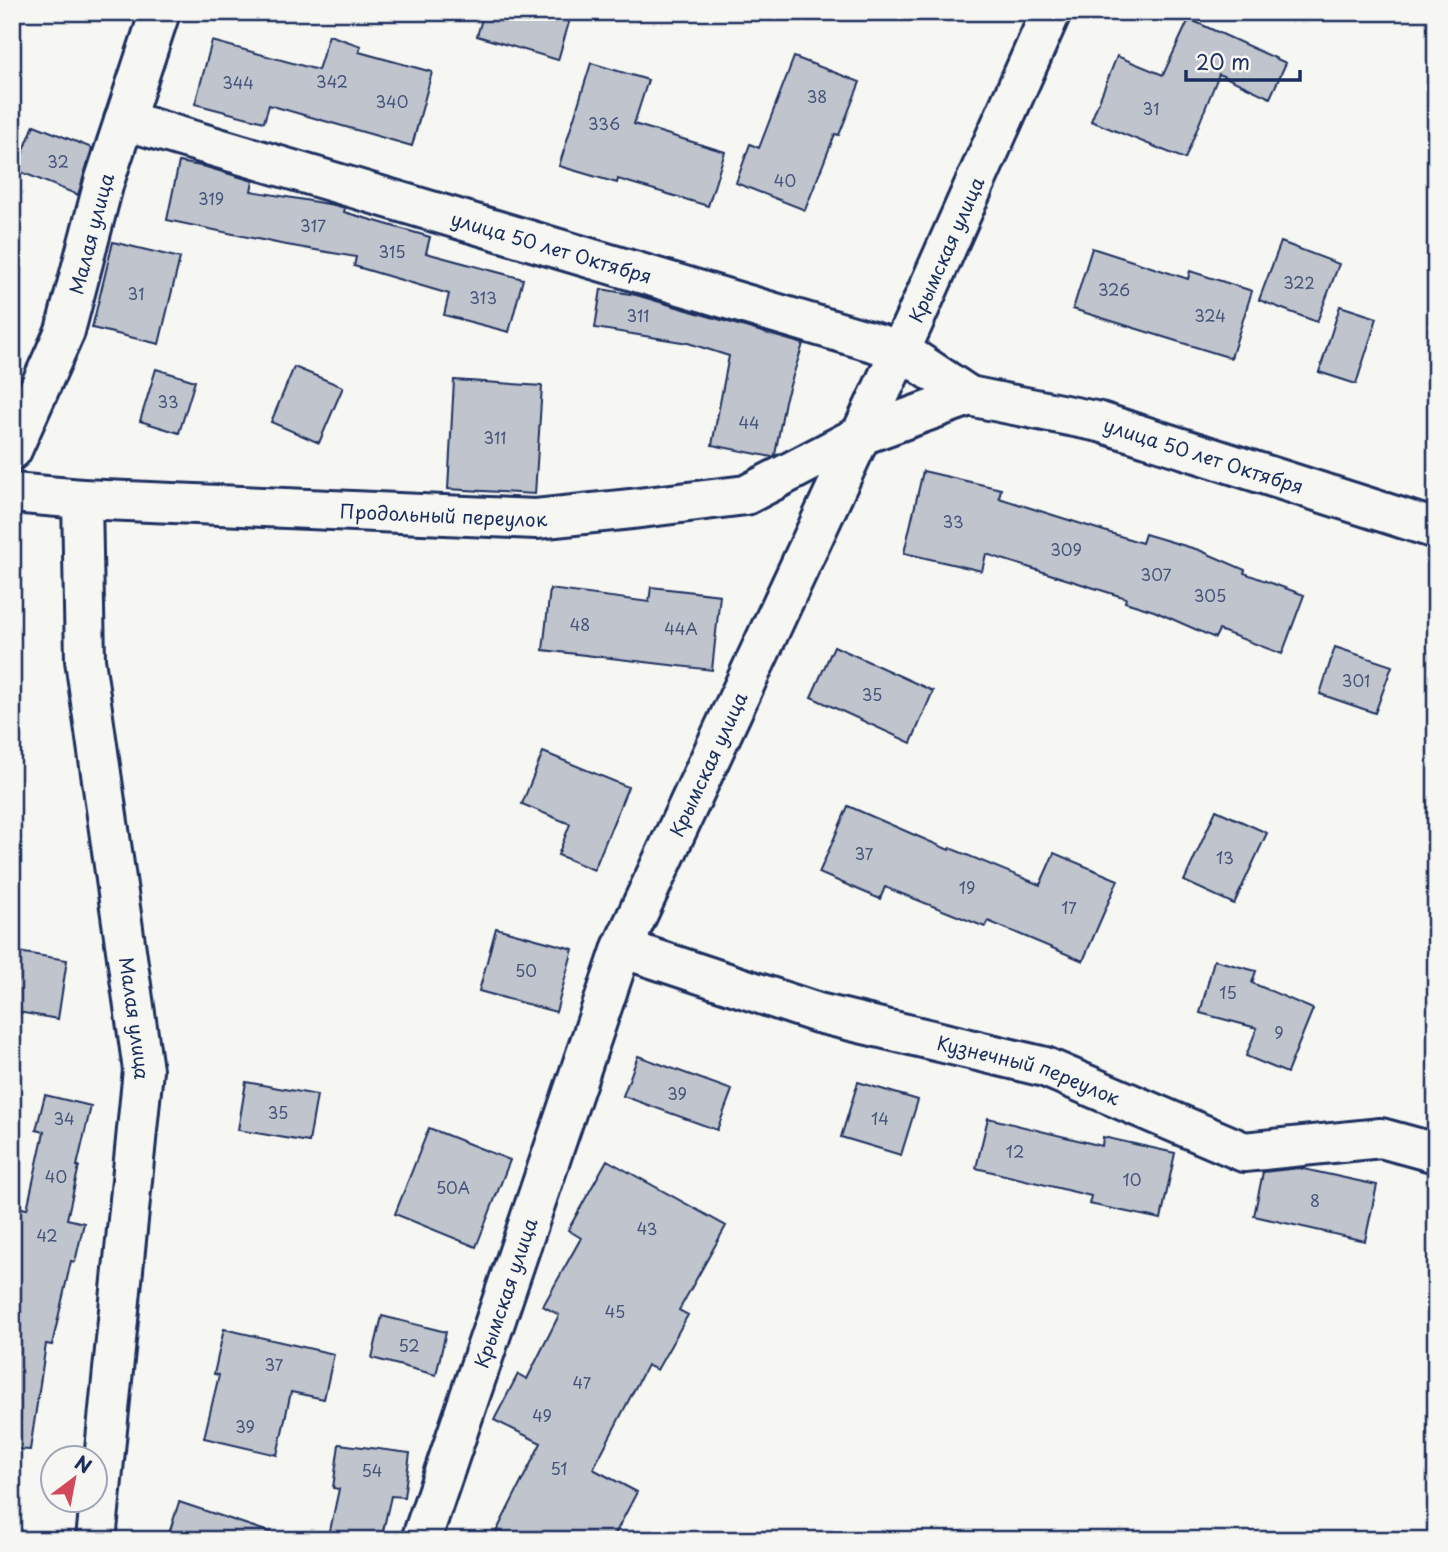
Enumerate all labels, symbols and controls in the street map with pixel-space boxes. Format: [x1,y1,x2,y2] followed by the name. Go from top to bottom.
[1186,38,1299,82] scale bar
[1196,45,1250,77] text: 20 m
[316,69,348,93] house number: 342
[222,70,254,94] house number: 344
[807,84,827,108] house number: 38
[376,89,408,113] house number: 340
[1143,96,1159,120] house number: 31
[588,111,620,135] house number: 336
[47,149,69,173] house number: 32
[774,168,796,192] house number: 40
[61,169,120,297] street label: Малая улица
[901,172,990,327] street label: Крымская улица
[198,186,224,210] house number: 319
[448,204,655,290] street label: улица 50 лет Октября
[300,213,326,237] house number: 317
[378,239,406,263] house number: 315
[1283,270,1315,294] house number: 322
[1098,277,1130,301] house number: 326
[128,281,144,305] house number: 31
[469,285,497,309] house number: 313
[627,303,649,327] house number: 311
[1194,303,1226,327] house number: 324
[157,389,179,413] house number: 33
[738,410,760,434] house number: 44
[1100,410,1307,500] street label: улица 50 лет Октября
[484,425,506,449] house number: 311
[339,496,549,533] street label: Продольный переулок
[942,509,964,533] house number: 33
[1050,537,1082,561] house number: 309
[1141,562,1171,586] house number: 307
[1194,583,1226,607] house number: 305
[570,612,590,636] house number: 48
[664,616,698,640] house number: 44А
[1342,668,1370,692] house number: 301
[862,682,882,706] house number: 35
[662,687,753,841] street label: Крымская улица
[855,841,874,865] house number: 37
[1216,845,1234,869] house number: 13
[959,875,975,899] house number: 19
[1061,895,1077,919] house number: 17
[113,955,157,1082] street label: Малая улица
[515,958,537,982] house number: 50
[1219,980,1237,1004] house number: 15
[1274,1020,1284,1044] house number: 9
[934,1028,1125,1112] street label: Кузнечный переулок
[667,1081,687,1105] house number: 39
[268,1100,288,1124] house number: 35
[53,1106,75,1130] house number: 34
[871,1106,889,1130] house number: 14
[1006,1139,1024,1163] house number: 12
[45,1164,67,1188] house number: 40
[1123,1167,1141,1191] house number: 10
[436,1175,470,1199] house number: 50А
[1310,1188,1320,1212] house number: 8
[466,1214,543,1372] street label: Крымская улица
[637,1216,657,1240] house number: 43
[36,1223,58,1247] house number: 42
[605,1299,625,1323] house number: 45
[398,1333,420,1357] house number: 52
[265,1352,284,1376] house number: 37
[573,1370,592,1394] house number: 47
[532,1403,552,1427] house number: 49
[235,1414,255,1438] house number: 39
[38,1444,108,1514] north arrow
[70,1448,97,1480] text: N
[550,1456,568,1480] house number: 51
[362,1458,382,1482] house number: 54

